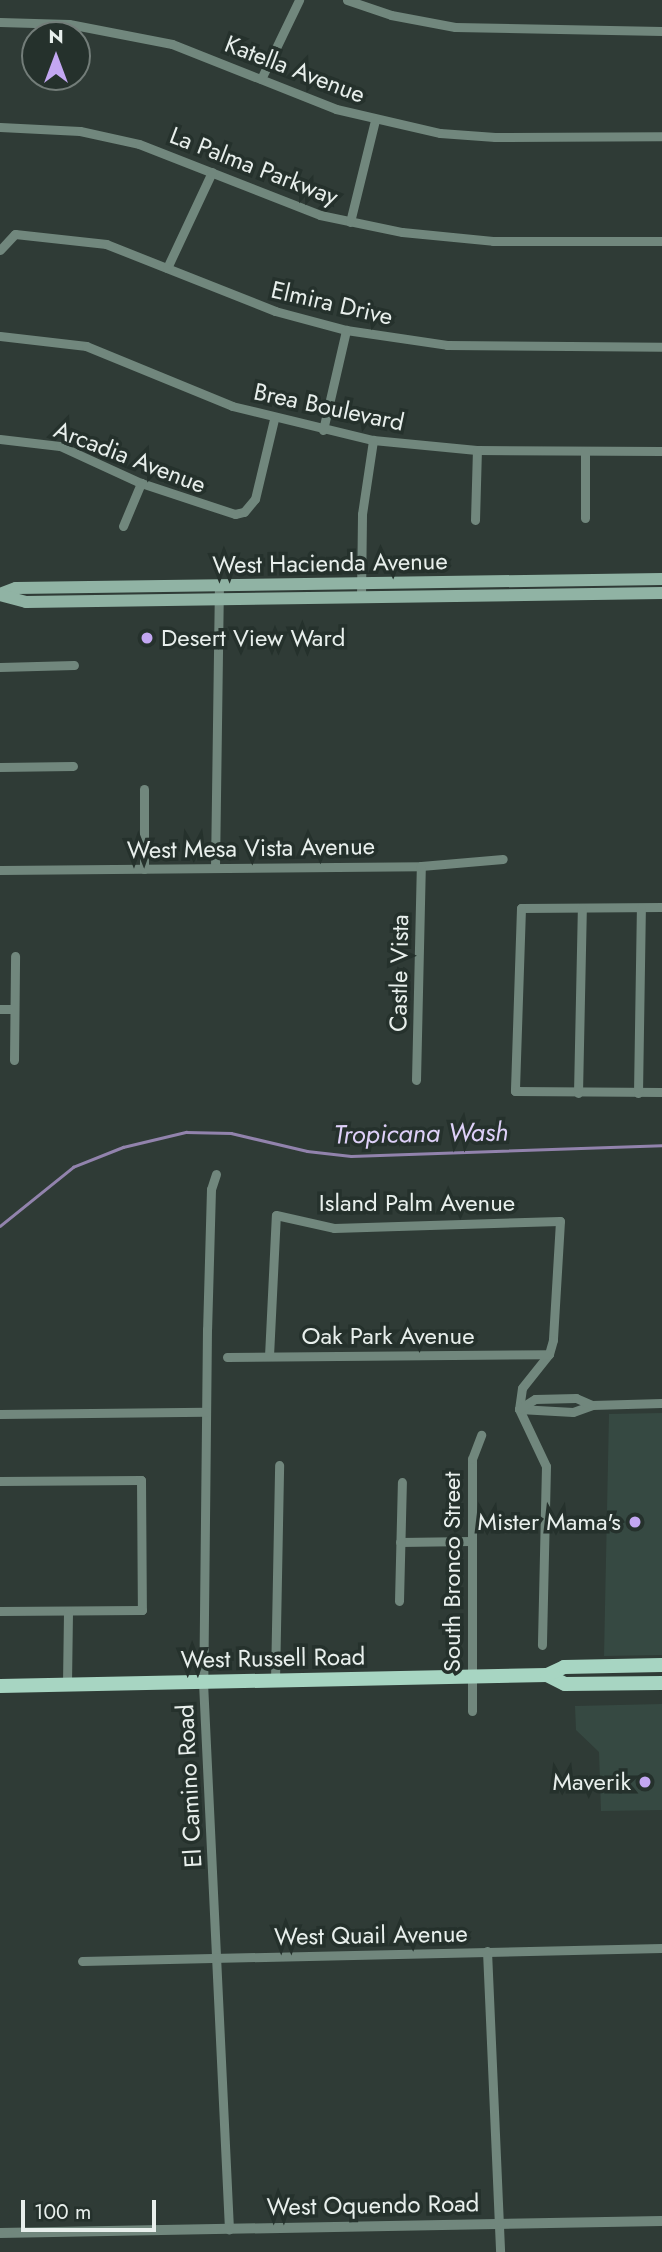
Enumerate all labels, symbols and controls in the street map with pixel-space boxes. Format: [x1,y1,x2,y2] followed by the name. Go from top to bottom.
[21,21,91,91] north arrow
[48,23,64,50] text: N
[221,29,369,109] street label: Katella Avenue
[166,121,342,211] street label: La Palma Parkway
[268,275,396,331] street label: Elmira Drive
[251,377,407,437] street label: Brea Boulevard
[50,415,210,499] street label: Arcadia Avenue
[212,547,448,579] street label: West Hacienda Avenue
[161,624,345,652] place label: Desert View Ward
[139,630,155,646] marker: Desert View Ward
[127,831,375,865] street label: West Mesa Vista Avenue
[384,914,414,1032] street label: Castle Vista
[333,1117,509,1151] water label: Tropicana Wash
[319,1189,515,1217] street label: Island Palm Avenue
[302,1322,474,1350] street label: Oak Park Avenue
[438,1472,466,1672] street label: South Bronco Street
[477,1508,621,1536] place label: Mister Mama's
[627,1514,643,1530] marker: Mister Mama's
[180,1642,366,1674] street label: West Russell Road
[170,1704,208,1868] street label: El Camino Road
[553,1768,631,1796] place label: Maverik
[637,1774,653,1790] marker: Maverik
[274,1919,468,1951] street label: West Quail Avenue
[24,2186,159,2230] scale bar
[266,2189,480,2221] street label: West Oquendo Road
[34,2197,91,2227] text: 100 m

